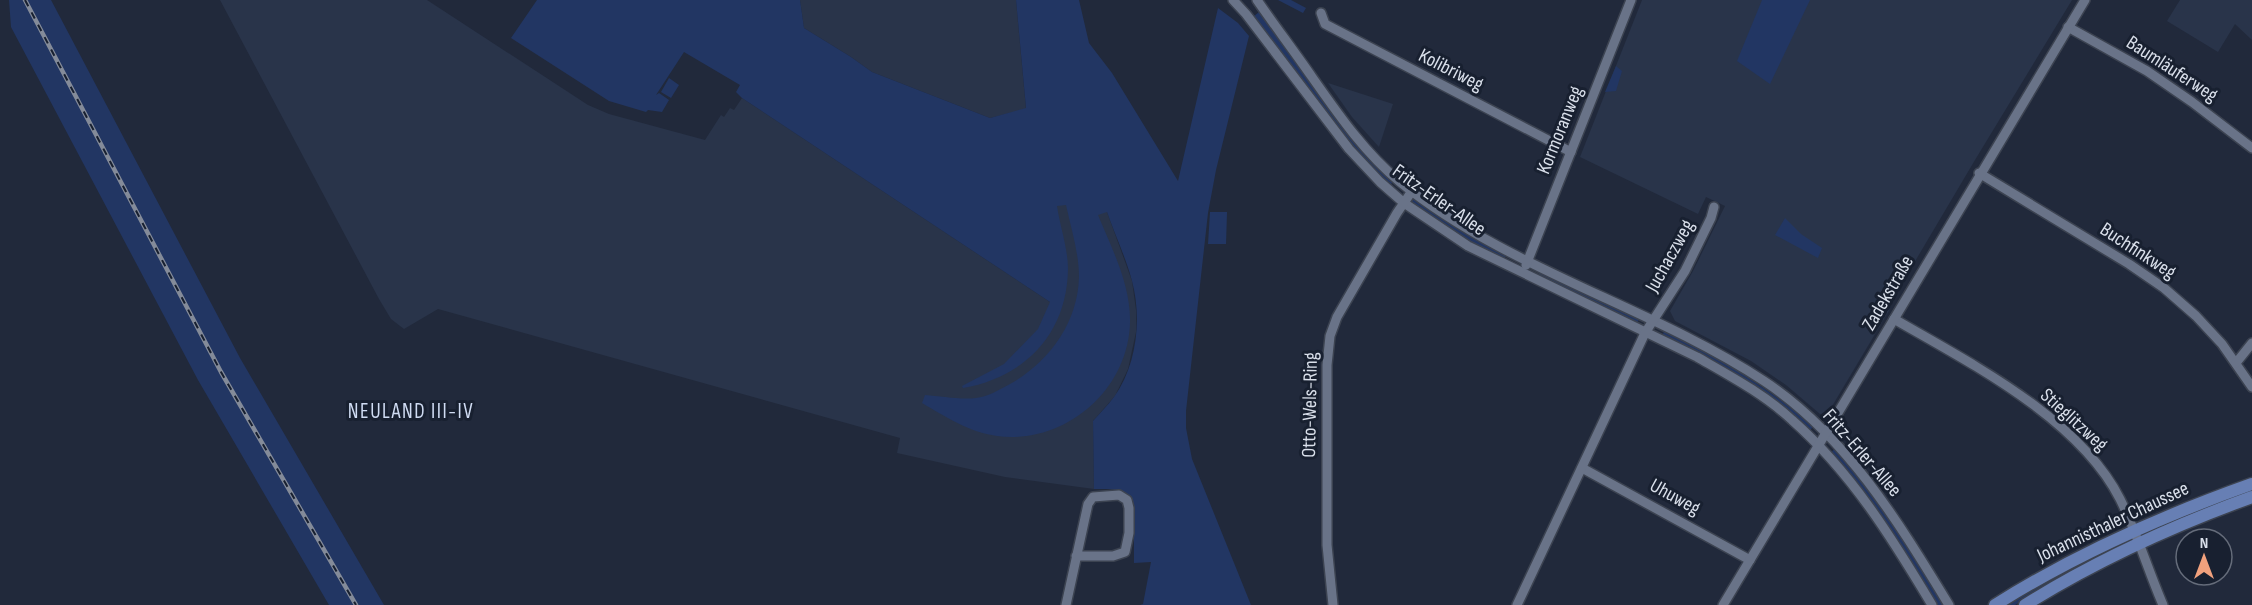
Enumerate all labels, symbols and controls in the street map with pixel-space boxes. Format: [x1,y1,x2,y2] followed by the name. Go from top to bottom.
[2122,31,2222,107] street label: Baumläuferweg
[1414,43,1488,97] street label: Kolibriweg
[1532,83,1588,177] street label: Kormoranweg
[1388,159,1490,241] street label: Fritz-Erler-Allee
[1640,216,1700,297] street label: Juchaczweg
[2095,218,2181,284] street label: Buchfinkweg
[1857,251,1919,335] street label: Zadekstraße
[1297,352,1323,458] street label: Otto-Wels-Ring
[2035,383,2113,457] street label: Stieglitzweg
[348,399,474,424] district label: NEULAND III-IV
[1817,404,1907,502] street label: Fritz-Erler-Allee
[1646,473,1704,521] street label: Uhuweg
[2033,476,2193,568] street label: Johannisthaler Chaussee
[2174,527,2234,587] north arrow
[2200,534,2208,553] text: N

